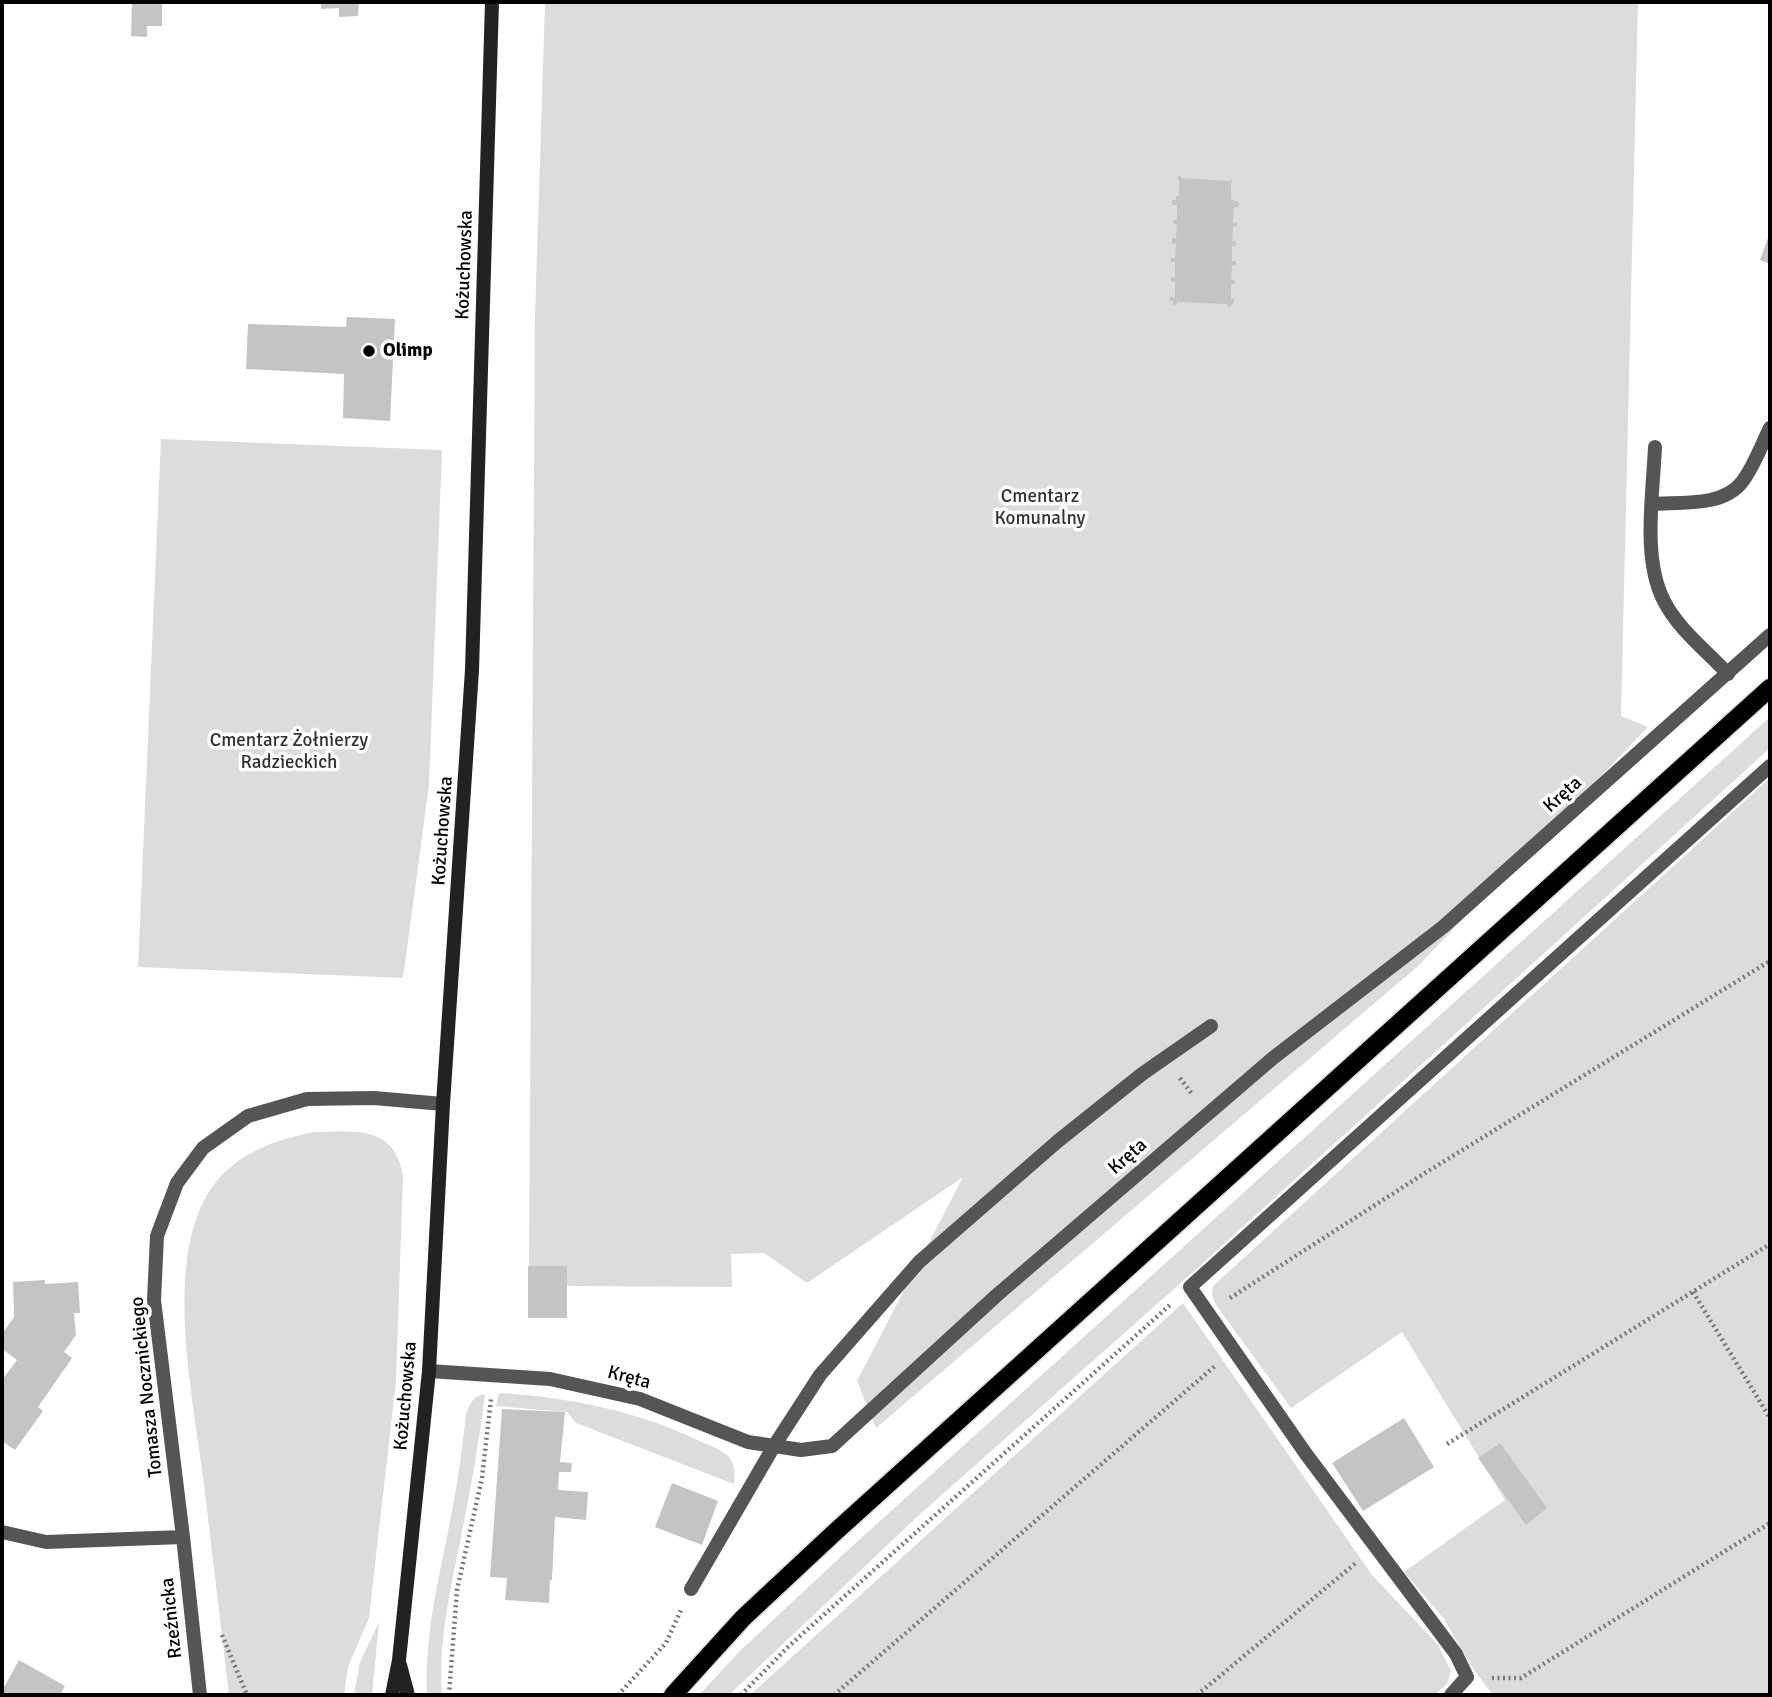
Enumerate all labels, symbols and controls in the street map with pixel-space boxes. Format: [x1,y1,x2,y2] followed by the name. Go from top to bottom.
[452,210,478,320] street label: Kożuchowska
[383,340,433,362] place label: Olimp
[361,343,377,359] marker: Olimp
[995,486,1085,530] park label: Cmentarz Komunalny
[210,730,368,774] park label: Cmentarz Żołnierzy Radzieckich
[1539,772,1587,818] street label: Kręta
[428,776,458,886] street label: Kożuchowska
[1104,1134,1152,1180] street label: Kręta
[126,1295,168,1479] street label: Tomasza Nocznickiego
[390,1340,422,1452] street label: Kożuchowska
[605,1361,653,1395] street label: Kręta
[156,1576,188,1660] street label: Rzeźnicka

